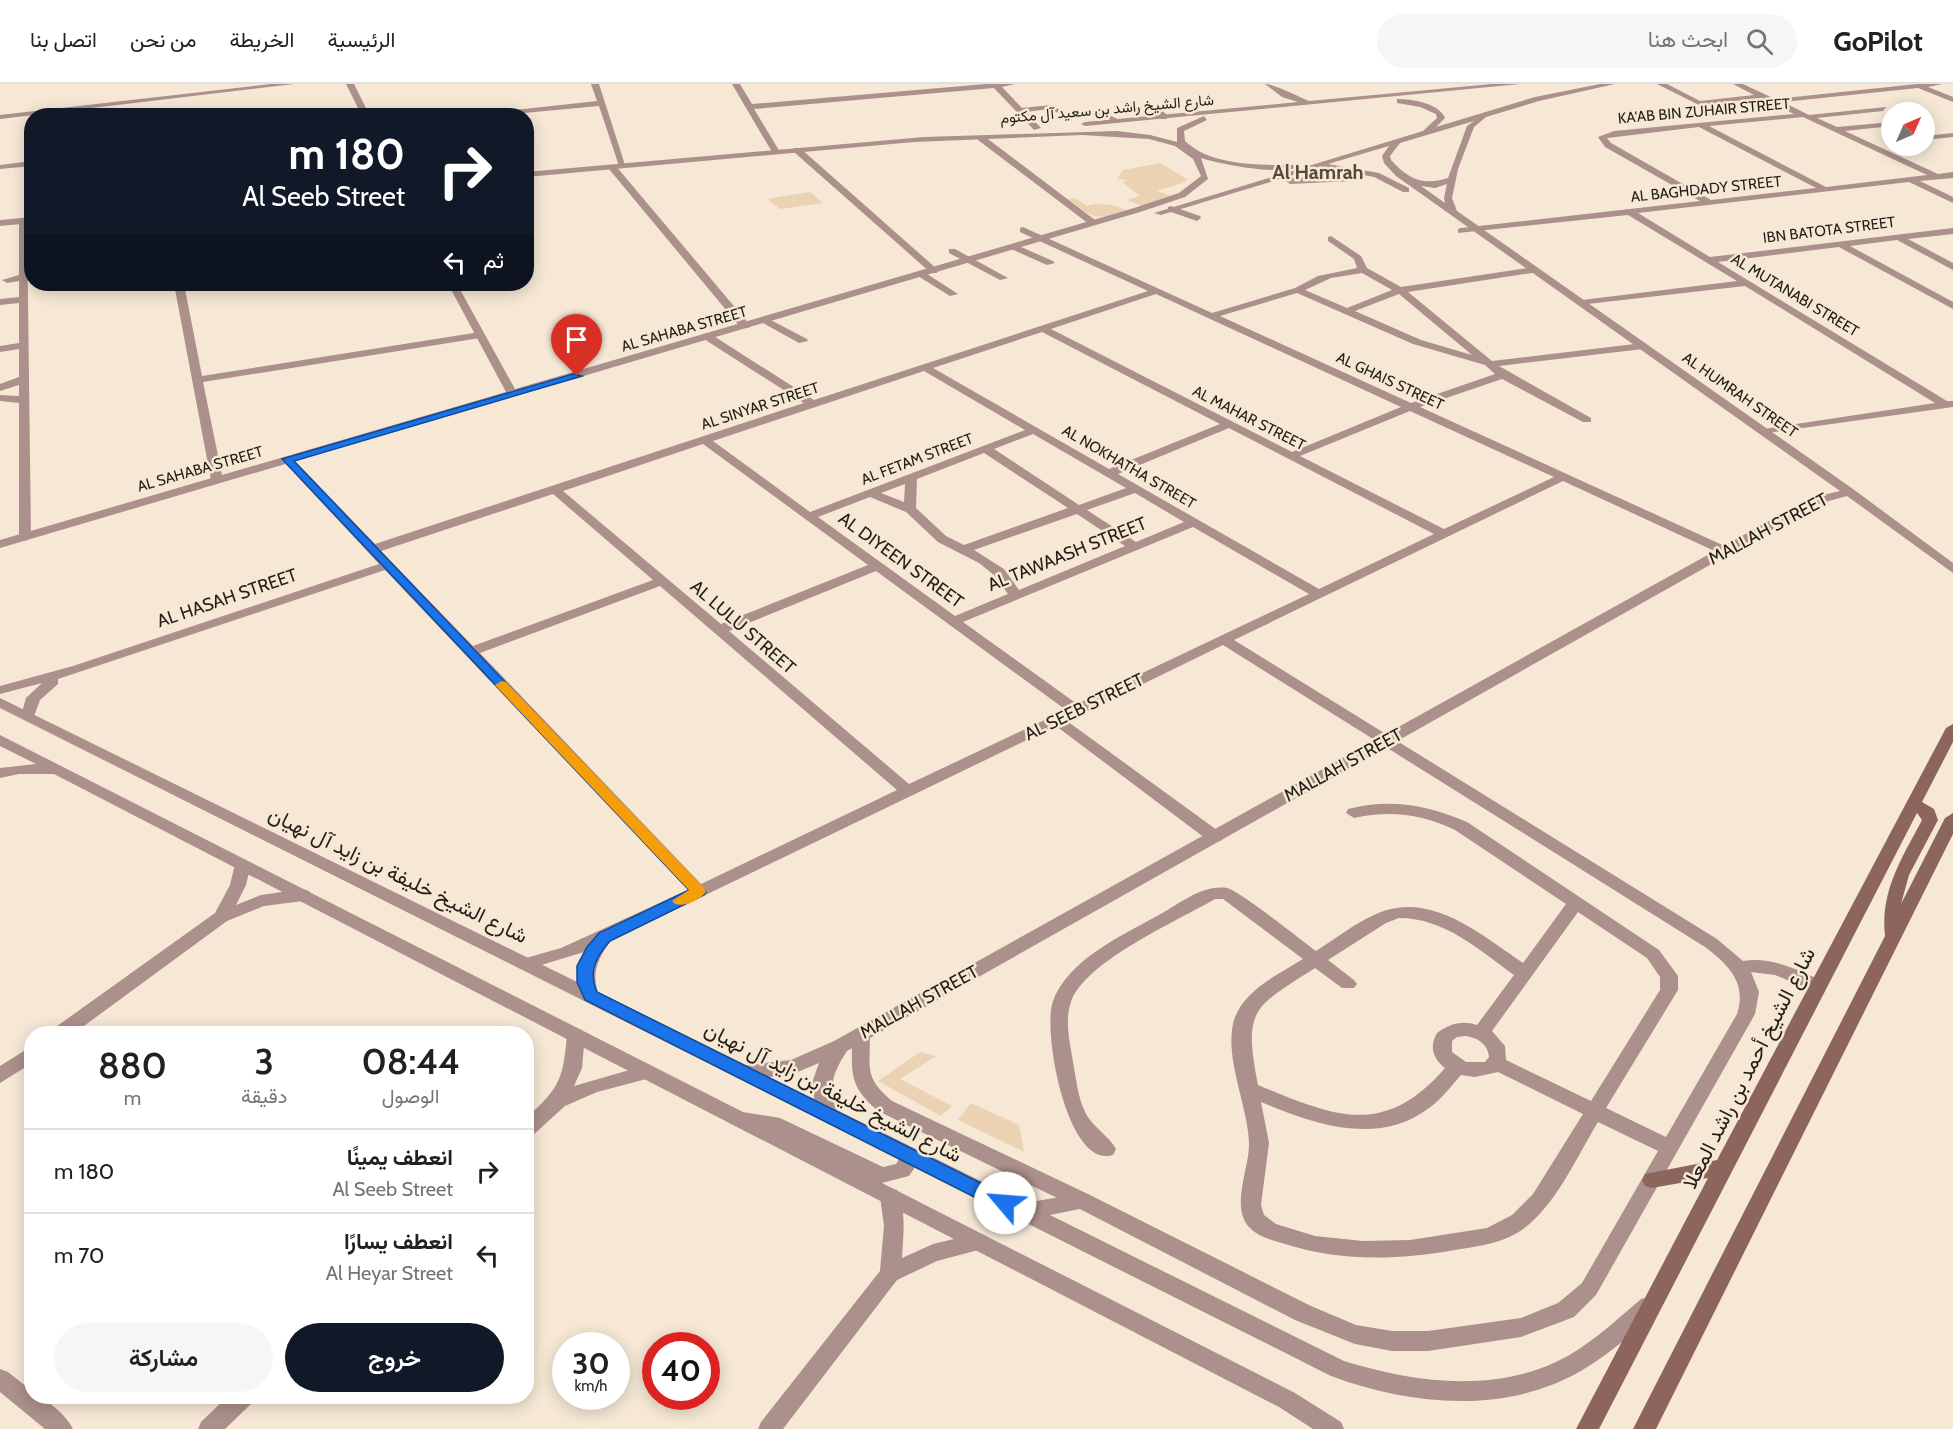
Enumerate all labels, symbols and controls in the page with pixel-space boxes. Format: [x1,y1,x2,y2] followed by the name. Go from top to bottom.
[1377,14,1797,68] search box
[1833,24,1923,58] text: GoPilot
[1743,25,1776,58] icon: search
[1648,26,1728,53] text: ابحث هنا
[30,27,97,52] text: اتصل بنا
[130,27,196,52] text: من نحن
[229,27,294,52] text: الخريطة
[327,27,395,52] text: الرئيسية
[999,91,1215,129] street label: شارع الشيخ راشد بن سعيد آل مكتوم
[1617,94,1791,127] street label: KA'AB BIN ZUHAIR STREET
[1881,102,1935,156] north arrow
[1881,102,1935,156] map controls
[289,128,405,180] text: 180 m
[426,132,504,210] icon: right
[1272,160,1364,184] district label: Al Hamrah
[1630,172,1782,206] street label: AL BAGHDADY STREET
[242,180,405,213] text: Al Seeb Street
[1762,213,1896,247] street label: IBN BATOTA STREET
[438,246,471,279] icon: left
[483,247,504,274] text: ثم
[1728,250,1862,340] street label: AL MUTANABI STREET
[619,302,749,356] street label: AL SAHABA STREET
[551,314,602,376] pin
[560,323,593,356] icon: arrive
[1333,348,1447,414] street label: AL GHAIS STREET
[1679,349,1801,441] street label: AL HUMRAH STREET
[699,378,821,434] street label: AL SINYAR STREET
[1190,382,1308,454] street label: AL MAHAR STREET
[1059,421,1199,513] street label: AL NOKHATHA STREET
[858,429,976,489] street label: AL FETAM STREET
[135,442,265,496] street label: AL SAHABA STREET
[1705,488,1832,570] street label: MALLAH STREET
[834,507,968,613] street label: AL DIYEEN STREET
[984,512,1150,596] street label: AL TAWAASH STREET
[154,564,300,632] street label: AL HASAH STREET
[686,575,800,679] street label: AL LULU STREET
[1021,668,1148,745] street label: AL SEEB STREET
[1280,723,1406,807] street label: MALLAH STREET
[264,801,532,950] street label: شارع الشيخ خليفة بن زايد آل نهيان
[1677,943,1822,1193] street label: شارع الشيخ أحمد بن راشد المعلا
[856,960,982,1044] street label: MALLAH STREET
[700,1016,966,1169] street label: شارع الشيخ خليفة بن زايد آل نهيان
[254,1039,274,1083] text: 3
[361,1039,460,1083] text: 08:44
[98,1043,167,1087] text: 880
[241,1084,287,1108] text: دقيقة
[382,1084,440,1108] text: الوصول
[124,1086,141,1110] text: m
[347,1144,453,1171] text: انعطف يمينًا
[471,1155,504,1188] icon: right
[54,1158,114,1185] text: 180 m
[973,1171,1037,1235] position arrow
[332,1177,453,1201] text: Al Seeb Street
[344,1228,453,1255] text: انعطف يسارًا
[471,1239,504,1272] icon: left
[54,1242,104,1269] text: 70 m
[326,1261,453,1285] text: Al Heyar Street
[54,1323,273,1392] button: مشاركة
[285,1323,504,1392] button: خروج
[642,1332,720,1410] speed limit sign: 40
[572,1345,610,1382] text: 30
[575,1377,607,1395] text: km/h

